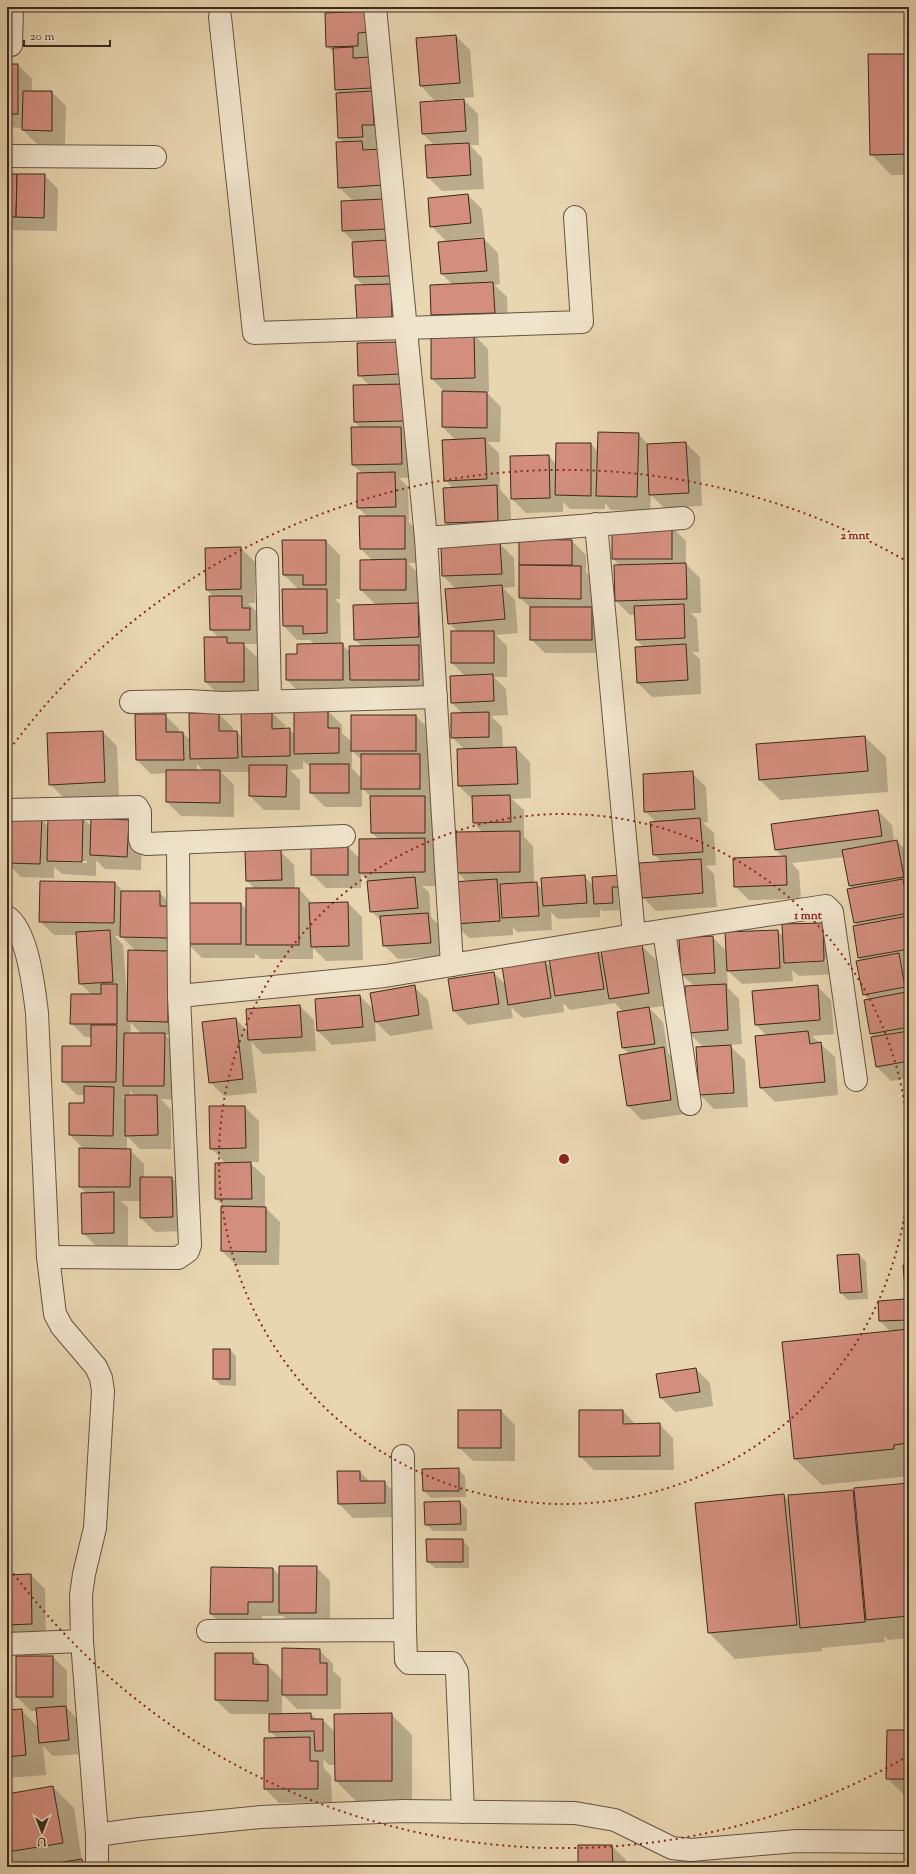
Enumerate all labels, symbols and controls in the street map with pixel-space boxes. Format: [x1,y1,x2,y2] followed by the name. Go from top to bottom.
[24,22,110,48] scale bar
[30,28,55,46] text: 20 m
[840,527,870,545] text: 2 mnt
[793,907,823,925] text: 1 mnt
[557,1152,571,1166] centre of rings
[22,1812,62,1852] north arrow
[37,1833,47,1849] text: U

